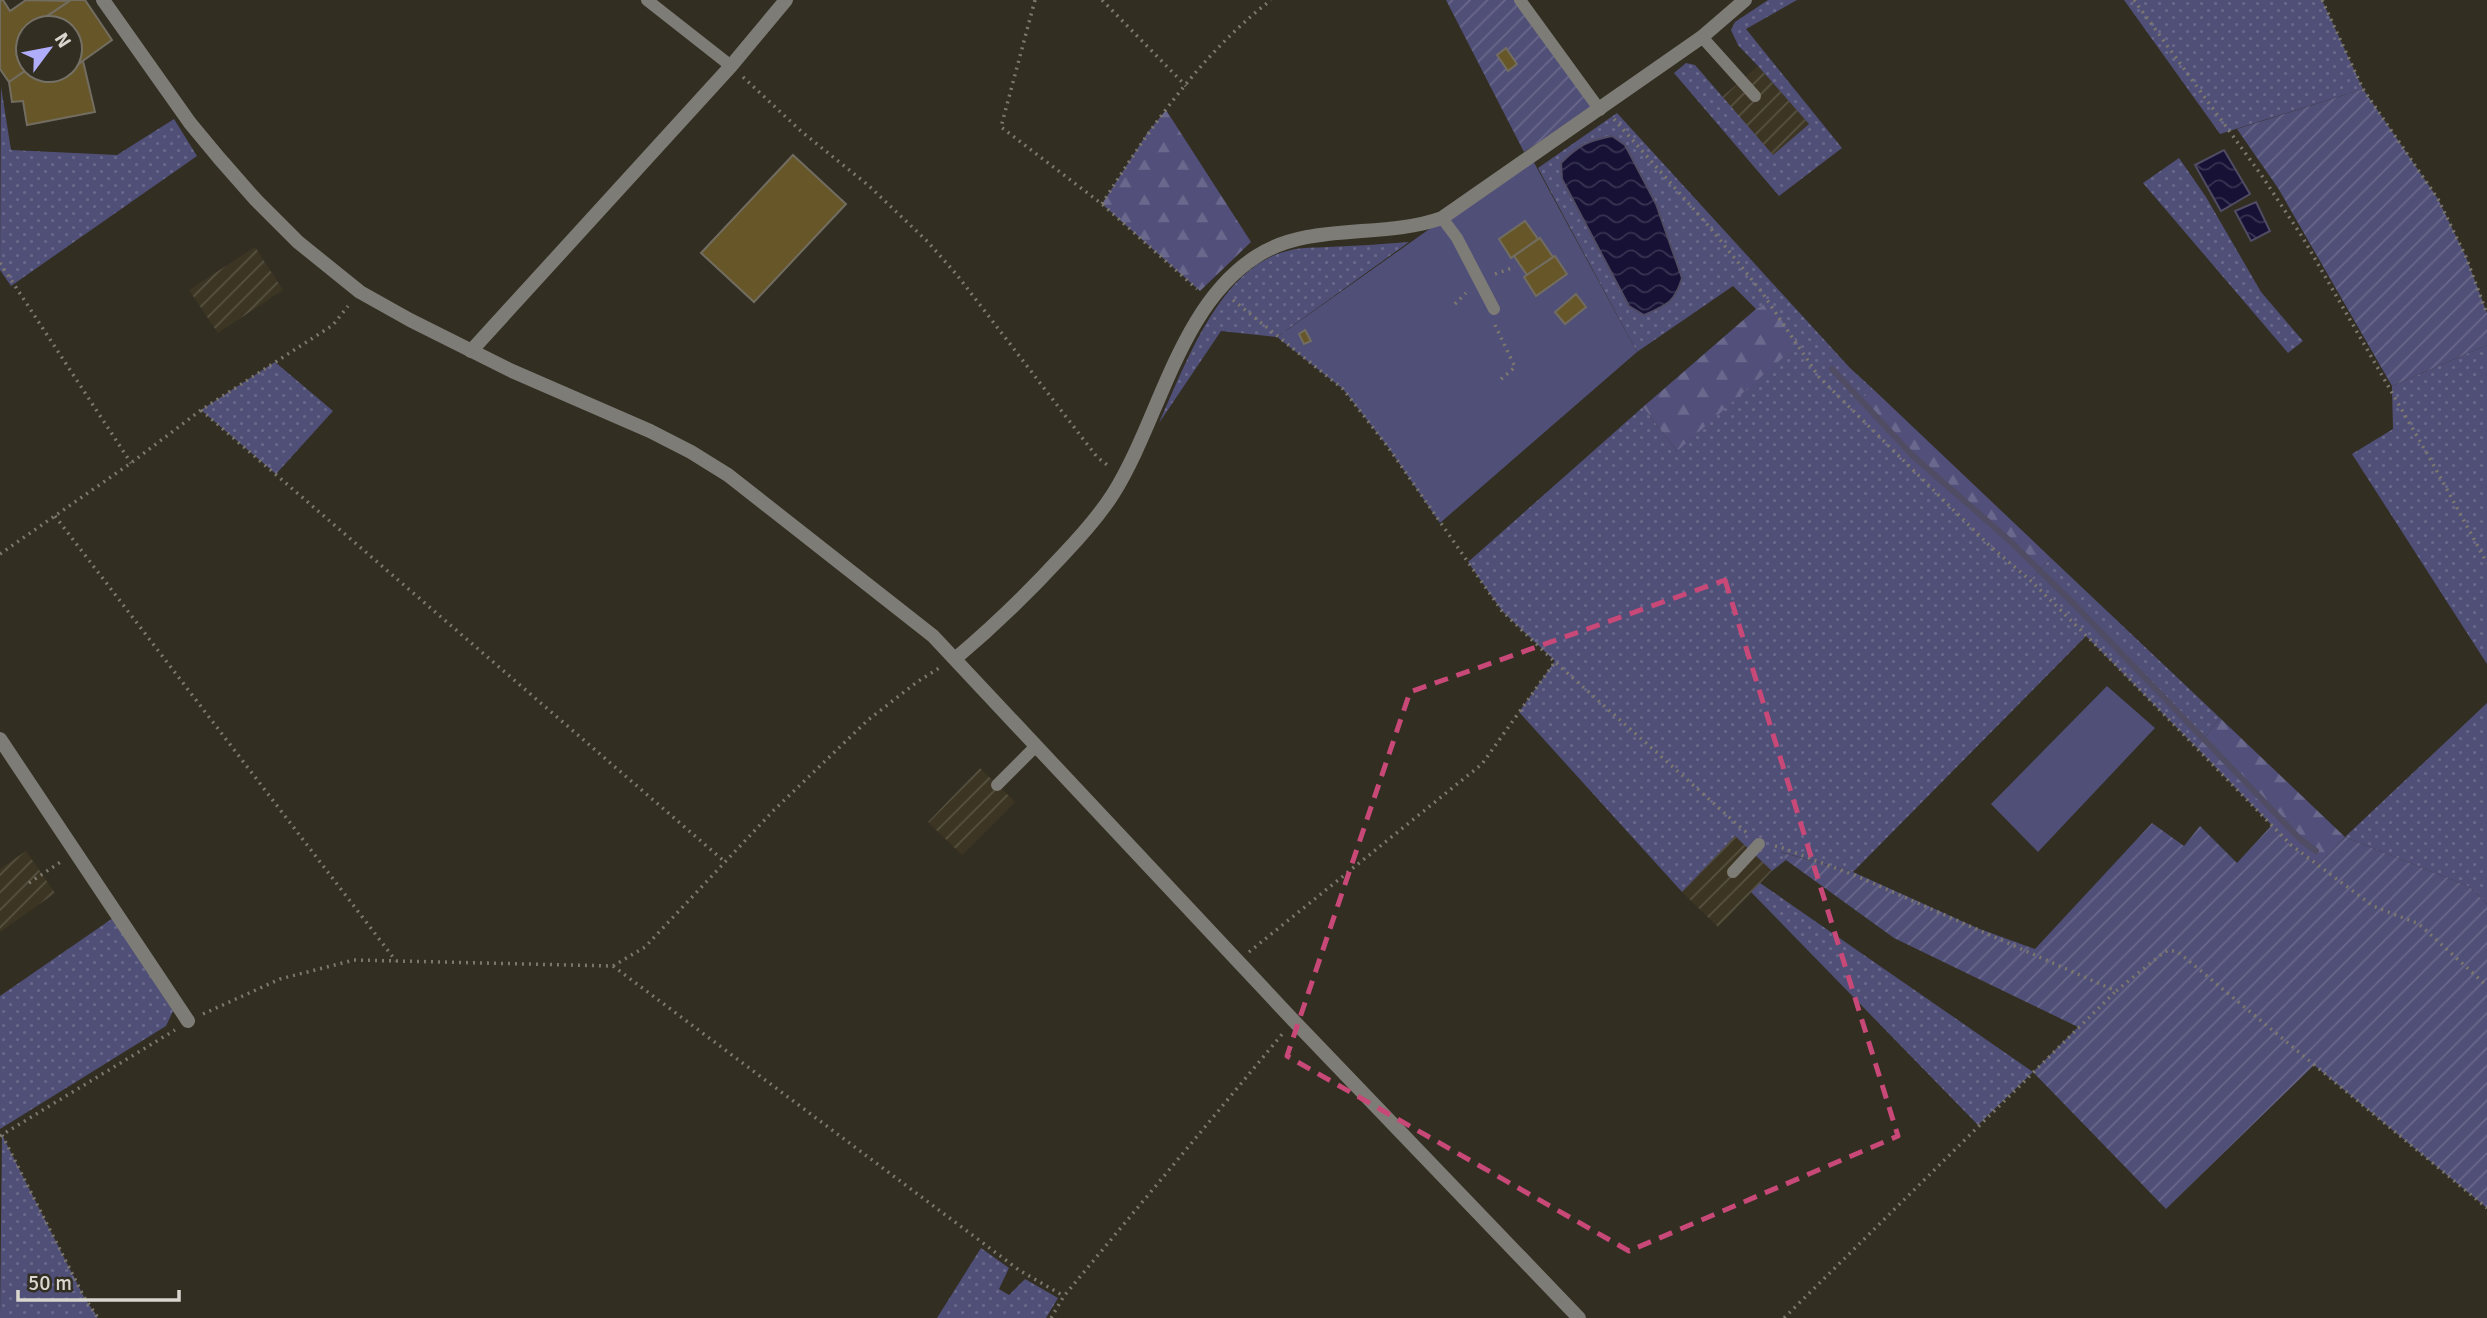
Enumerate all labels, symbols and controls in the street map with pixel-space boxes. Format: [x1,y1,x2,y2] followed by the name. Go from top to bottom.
[14,14,84,84] north arrow
[49,29,76,52] text: N
[18,1258,178,1302] scale bar
[28,1270,72,1296] text: 50 m

